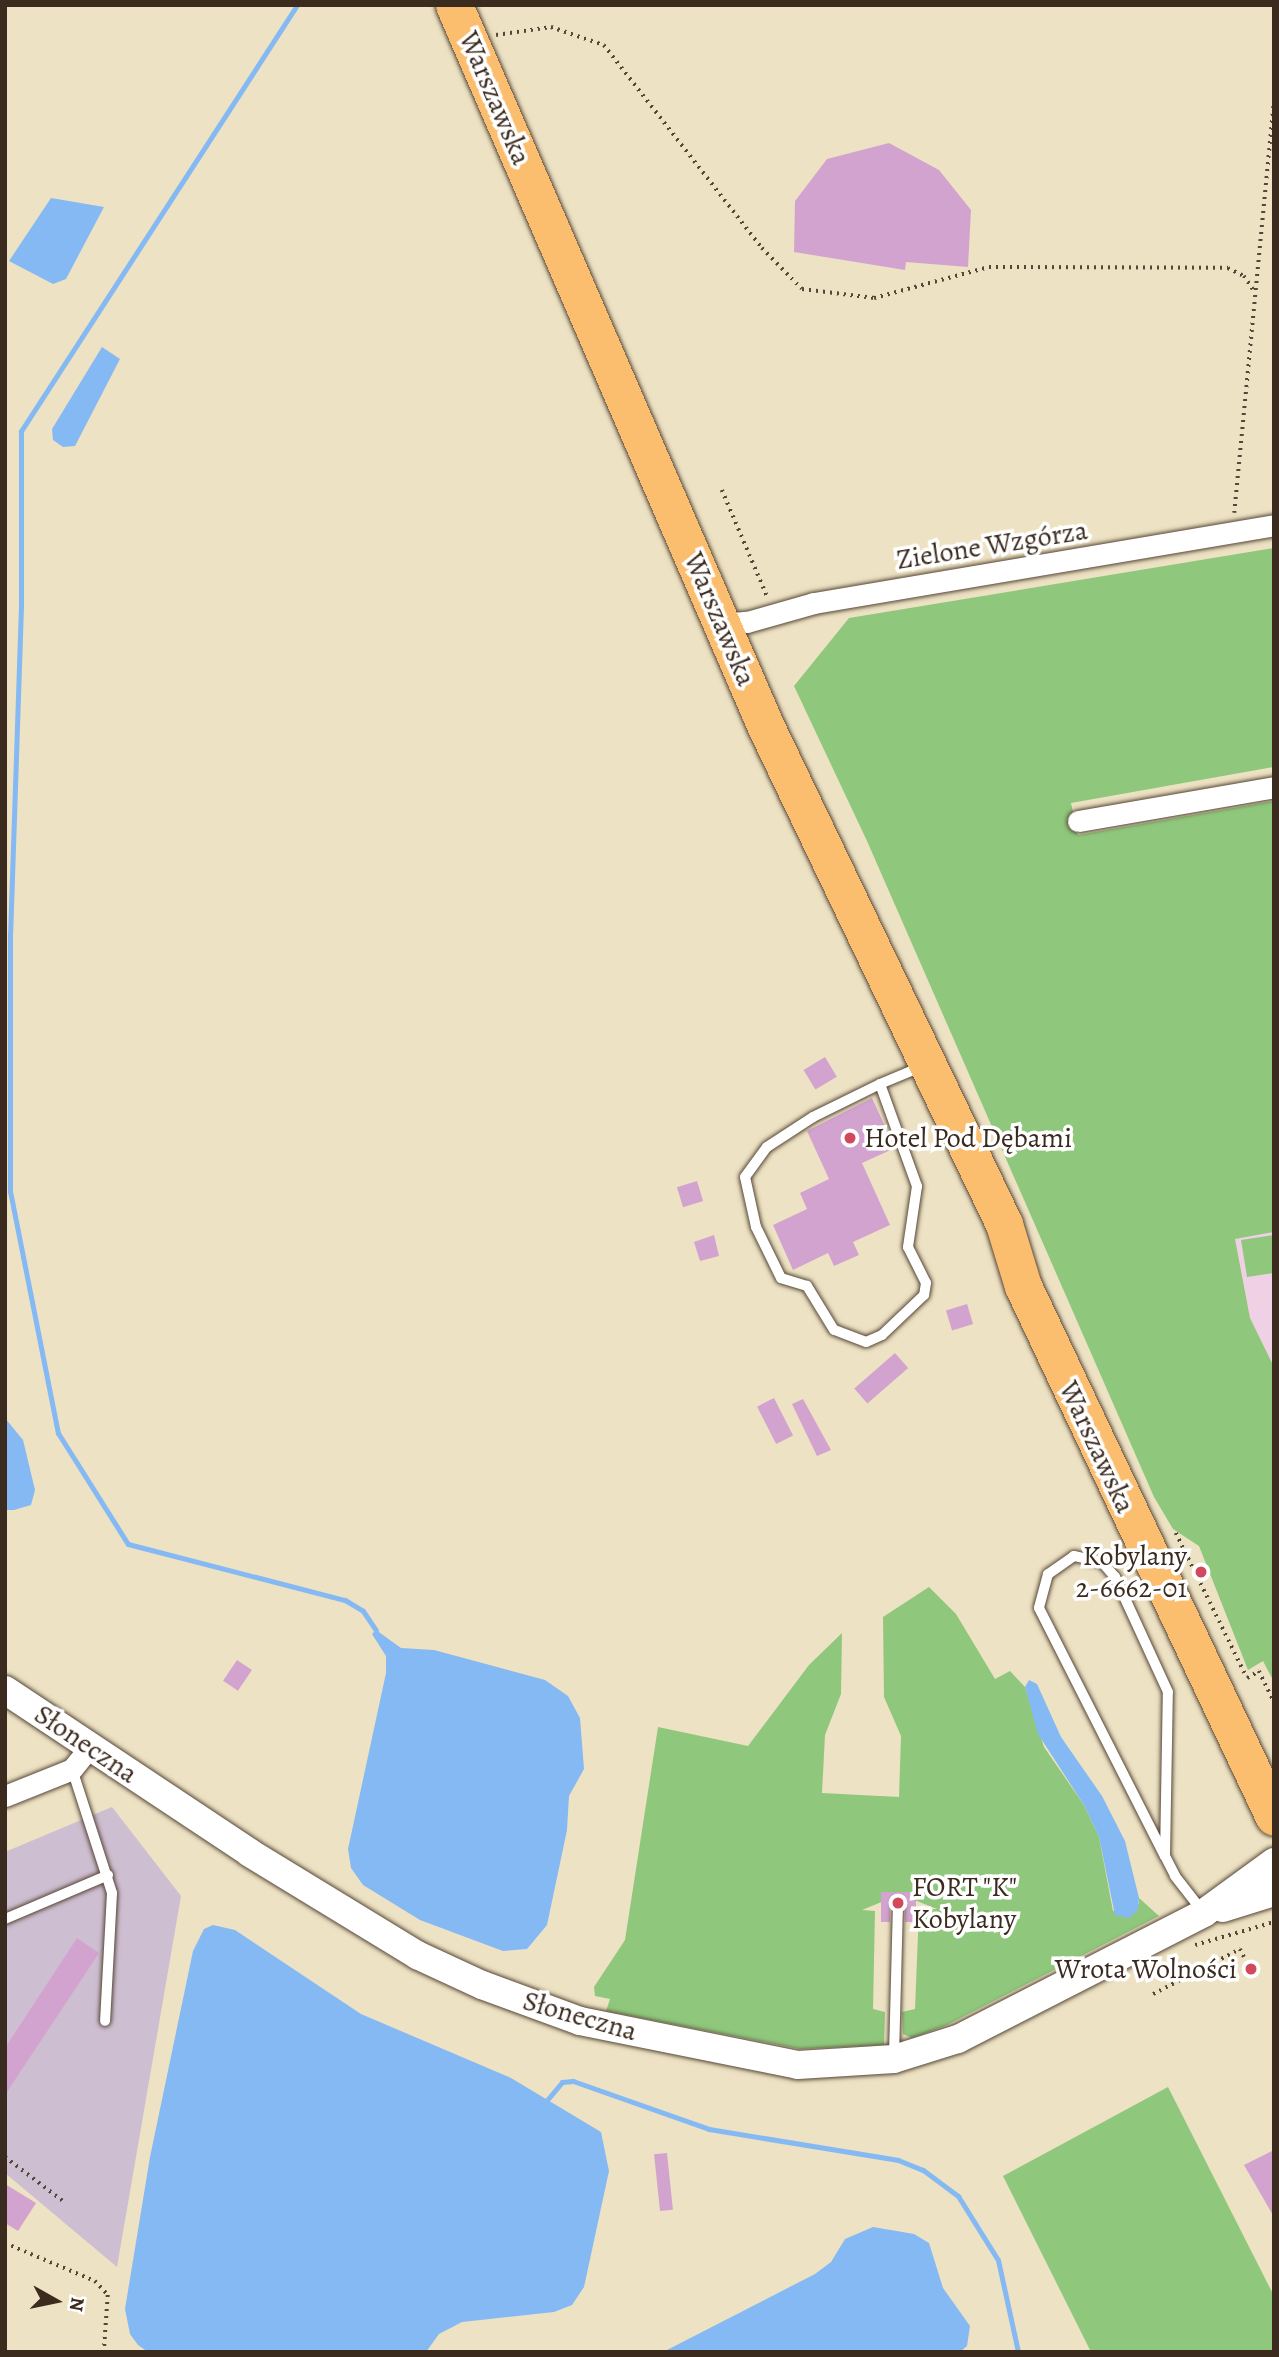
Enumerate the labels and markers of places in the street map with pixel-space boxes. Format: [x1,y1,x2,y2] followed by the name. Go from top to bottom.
[864,1121,1072,1155] place label: Hotel Pod Dębami
[842,1130,858,1146] marker: Hotel Pod Dębami
[1076,1539,1187,1605] place label: Kobylany 2-6662-01
[1193,1564,1209,1580] marker: Kobylany 2-6662-01
[912,1870,1018,1936] place label: FORT "K" Kobylany
[890,1895,906,1911] marker: FORT "K" Kobylany
[1055,1952,1237,1986] place label: Wrota Wolności
[1243,1961,1259,1977] marker: Wrota Wolności

